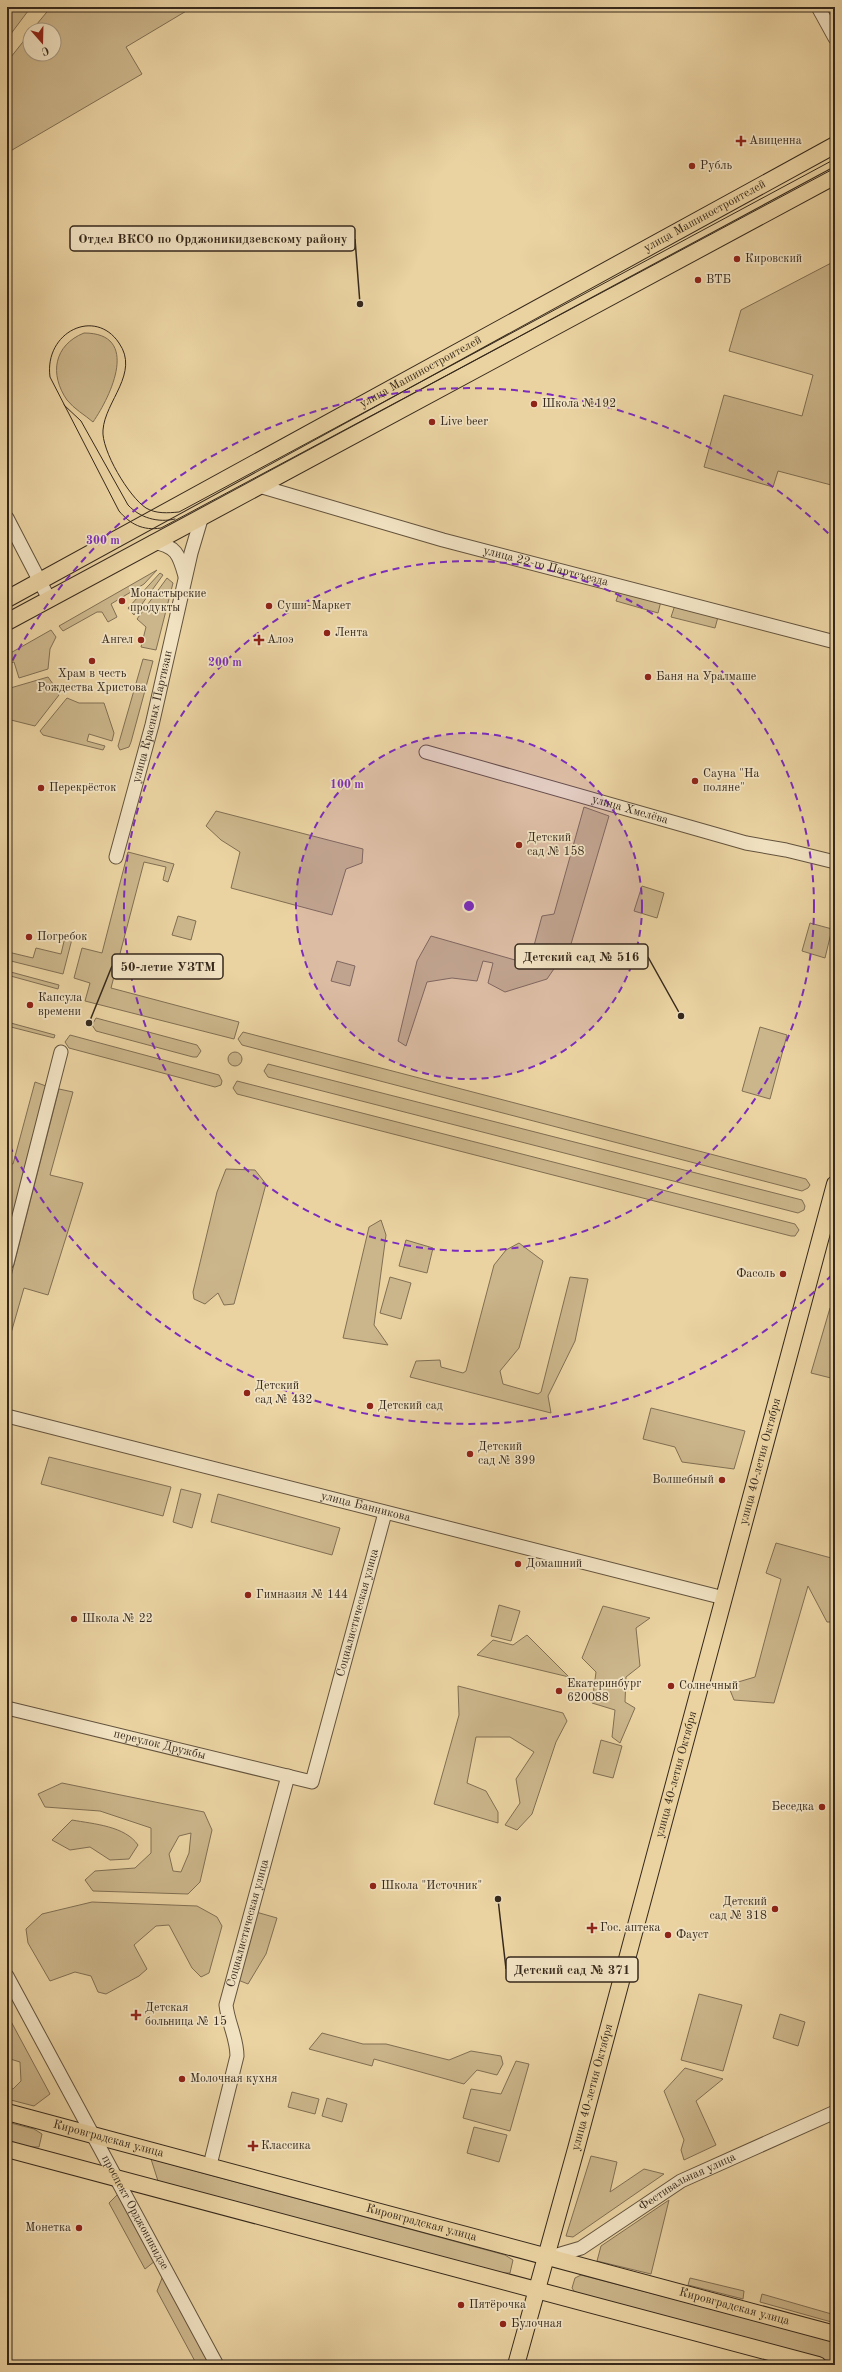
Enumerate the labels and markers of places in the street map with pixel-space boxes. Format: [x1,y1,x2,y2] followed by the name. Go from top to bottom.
[749,135,802,147] place label: Авиценна
[736,136,746,146] marker: Авиценна
[700,160,733,172] place label: Рубль
[687,161,697,171] marker: Рубль
[70,226,355,251] callout: Отдел ВКСО по Орджоникидзевскому району
[745,253,802,265] place label: Кировский
[732,254,742,264] marker: Кировский
[706,274,731,286] place label: ВТБ
[693,275,703,285] marker: ВТБ
[542,398,616,410] place label: Школа №192
[529,399,539,409] marker: Школа №192
[440,416,488,428] place label: Live beer
[427,417,437,427] marker: Live beer
[130,588,207,614] place label: Монастырские продукты
[117,596,127,606] marker: Монастырские продукты
[277,600,351,612] place label: Суши-Маркет
[264,601,274,611] marker: Суши-Маркет
[335,627,368,639] place label: Лента
[322,628,332,638] marker: Лента
[101,634,133,646] place label: Ангел
[267,634,294,646] place label: Алоэ
[136,635,146,645] marker: Ангел
[254,635,264,645] marker: Алоэ
[87,656,97,666] marker: Храм в честь Рождества Христова
[37,668,147,694] place label: Храм в честь Рождества Христова
[656,671,757,683] place label: Баня на Уралмаше
[643,672,653,682] marker: Баня на Уралмаше
[703,768,759,794] place label: Сауна "На поляне"
[690,776,700,786] marker: Сауна "На поляне"
[49,782,116,794] place label: Перекрёсток
[36,783,46,793] marker: Перекрёсток
[527,832,584,858] place label: Детский сад № 158
[514,840,524,850] marker: Детский сад № 158
[462,899,476,913] centre of rings
[37,931,87,943] place label: Погребок
[24,932,34,942] marker: Погребок
[515,944,648,969] callout: Детский сад № 516
[112,954,223,979] callout: 50-летие УЗТМ
[38,992,82,1018] place label: Капсула времени
[25,1000,35,1010] marker: Капсула времени
[736,1268,775,1280] place label: Фасоль
[778,1269,788,1279] marker: Фасоль
[255,1380,312,1406] place label: Детский сад № 432
[242,1388,252,1398] marker: Детский сад № 432
[378,1400,443,1412] place label: Детский сад
[365,1401,375,1411] marker: Детский сад
[478,1441,535,1467] place label: Детский сад № 399
[465,1449,475,1459] marker: Детский сад № 399
[652,1474,714,1486] place label: Волшебный
[717,1475,727,1485] marker: Волшебный
[526,1558,582,1570] place label: Домашний
[513,1559,523,1569] marker: Домашний
[256,1589,348,1601] place label: Гимназия № 144
[243,1590,253,1600] marker: Гимназия № 144
[82,1613,153,1625] place label: Школа № 22
[69,1614,79,1624] marker: Школа № 22
[567,1678,641,1704] place label: Екатеринбург 620088
[679,1680,738,1692] place label: Солнечный
[666,1681,676,1691] marker: Солнечный
[554,1686,564,1696] marker: Екатеринбург 620088
[771,1801,814,1813] place label: Беседка
[817,1802,827,1812] marker: Беседка
[381,1880,482,1892] place label: Школа "Источник"
[368,1881,378,1891] marker: Школа "Источник"
[710,1896,767,1922] place label: Детский сад № 318
[770,1904,780,1914] marker: Детский сад № 318
[600,1922,661,1934] place label: Гос. аптека
[587,1923,597,1933] marker: Гос. аптека
[676,1929,709,1941] place label: Фауст
[663,1930,673,1940] marker: Фауст
[506,1957,638,1982] callout: Детский сад № 371
[145,2002,227,2028] place label: Детская больница № 15
[130,2009,142,2021] marker: Детская больница № 15
[190,2073,278,2085] place label: Молочная кухня
[177,2074,187,2084] marker: Молочная кухня
[261,2140,311,2152] place label: Классика
[248,2141,258,2151] marker: Классика
[25,2222,71,2234] place label: Монетка
[74,2223,84,2233] marker: Монетка
[469,2299,526,2311] place label: Пятёрочка
[456,2300,466,2310] marker: Пятёрочка
[511,2318,562,2330] place label: Булочная
[498,2319,508,2329] marker: Булочная

